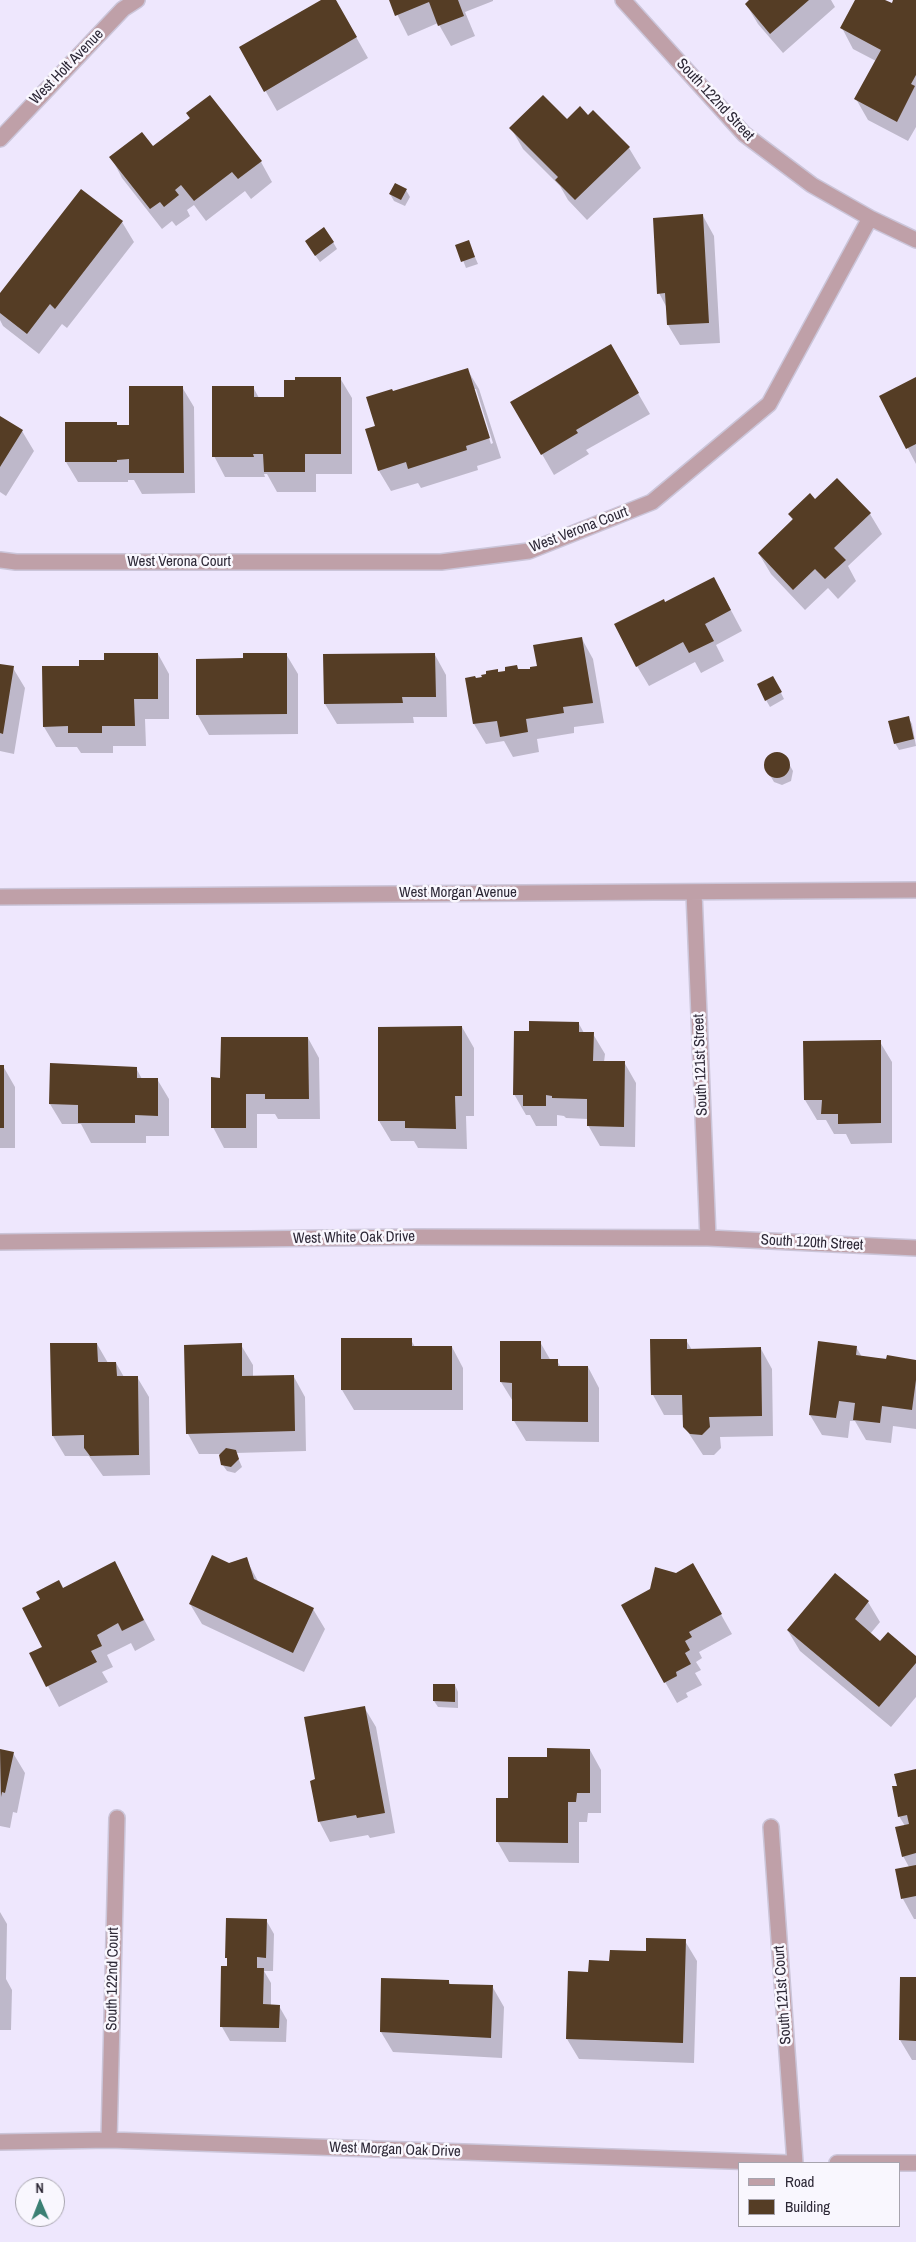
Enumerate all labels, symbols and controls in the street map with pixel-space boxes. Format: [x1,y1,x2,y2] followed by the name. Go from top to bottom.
[26,25,108,109] street label: West Holt Avenue
[672,55,758,145] street label: South 122nd Street
[527,503,631,557] street label: West Verona Court
[127,553,231,571] street label: West Verona Court
[399,884,517,902] street label: West Morgan Avenue
[690,1014,712,1116] street label: South 121st Street
[293,1228,415,1248] street label: West White Oak Drive
[760,1231,864,1255] street label: South 120th Street
[103,1927,123,2031] street label: South 122nd Court
[771,1945,795,2045] street label: South 121st Court
[329,2139,461,2161] street label: West Morgan Oak Drive
[738,2162,901,2227] legend
[785,2171,814,2192] text: Road
[15,2177,65,2227] north arrow
[35,2179,44,2197] text: N
[785,2196,830,2217] text: Building

